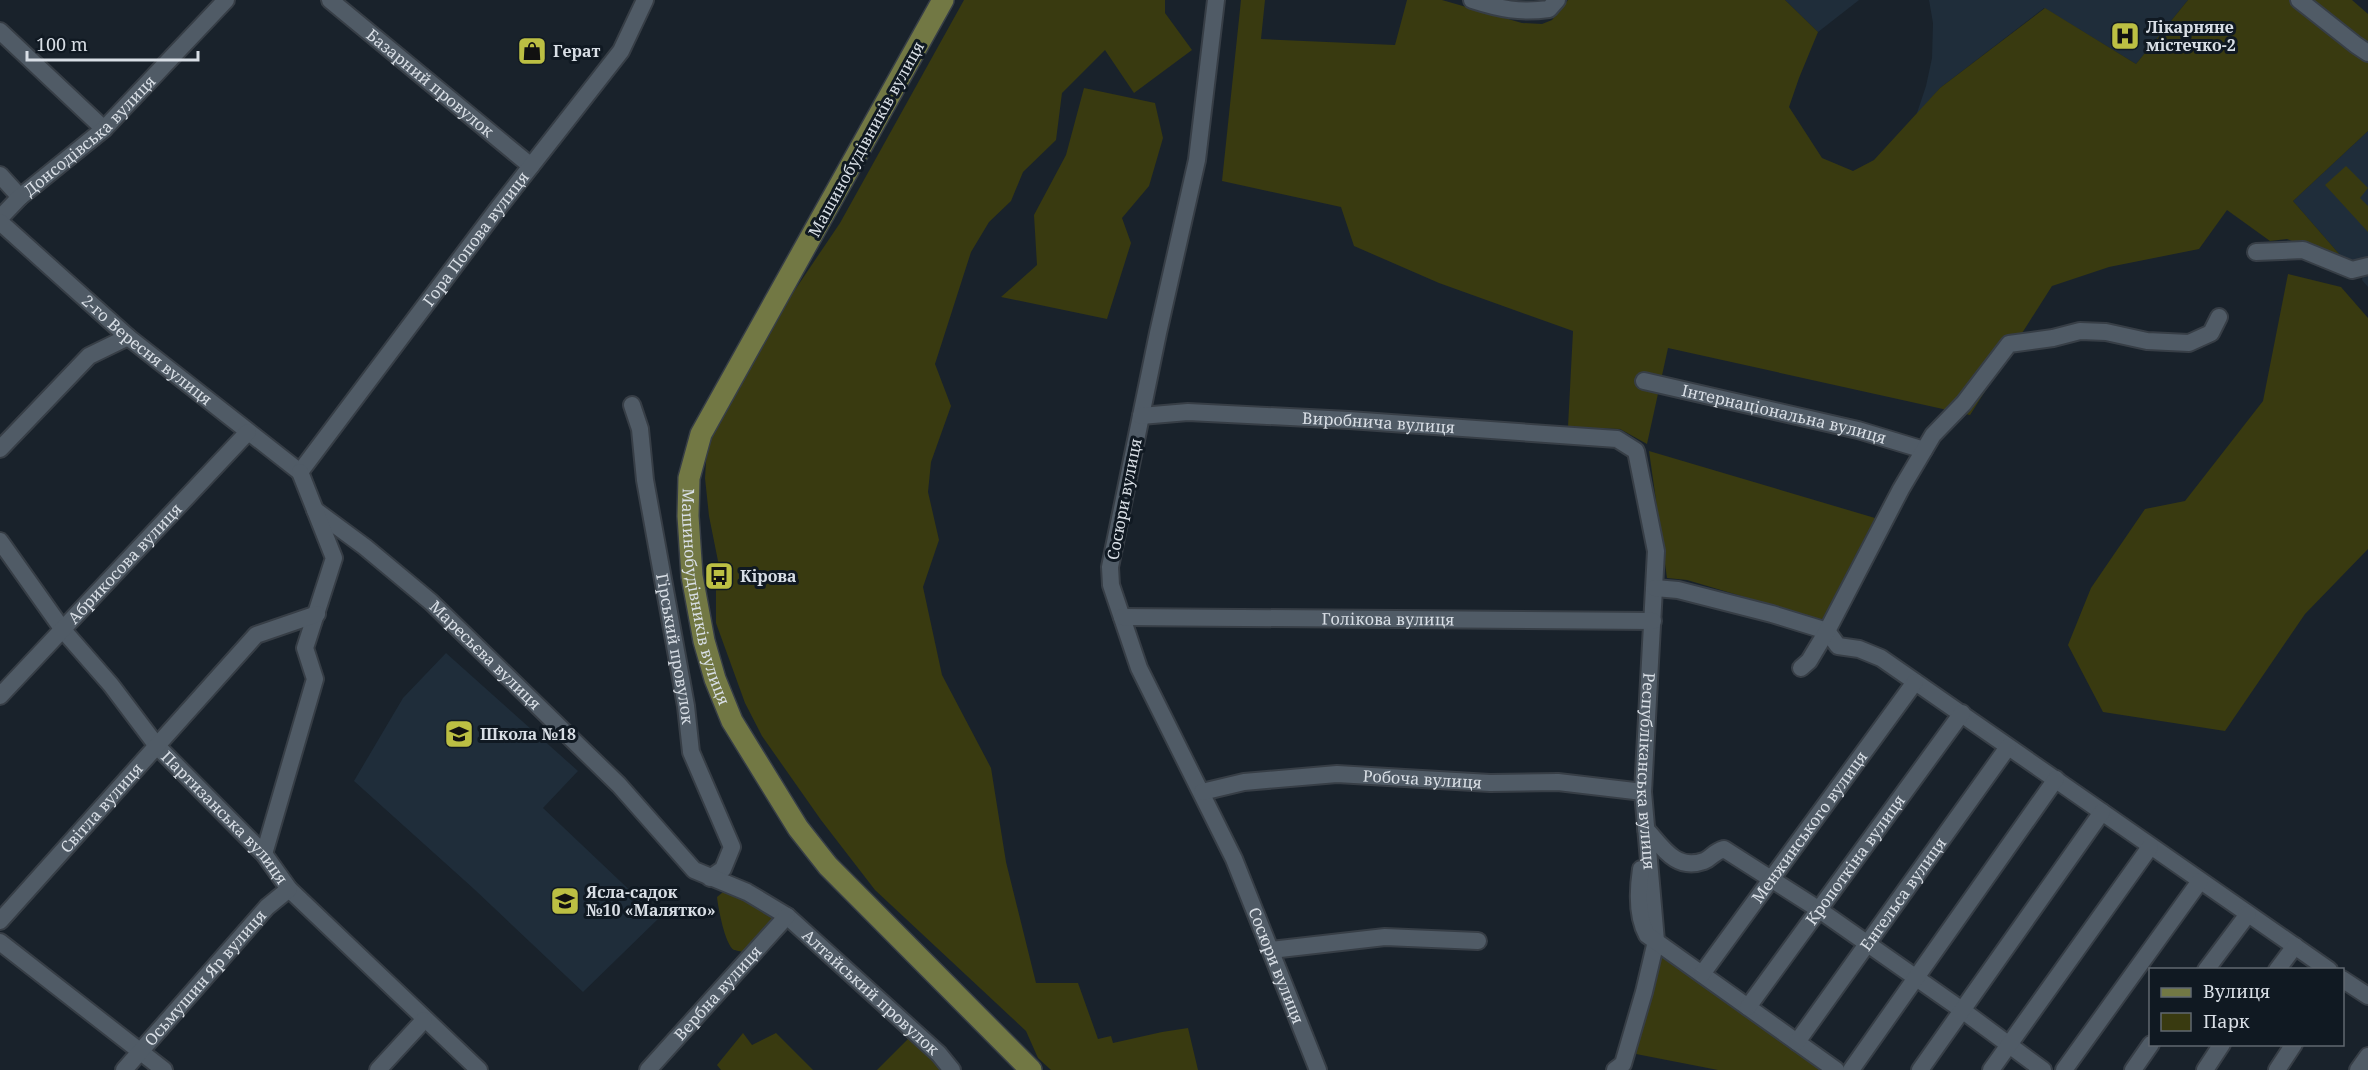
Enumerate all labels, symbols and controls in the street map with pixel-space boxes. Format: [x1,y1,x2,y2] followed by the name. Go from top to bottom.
[2146,16,2236,56] place label: Лікарняне містечко-2
[2109,20,2141,52] hospital icon: Лікарняне містечко-2
[27,24,198,62] scale bar
[362,24,499,142] street label: Базарний провулок
[36,32,88,56] text: 100 m
[516,35,548,67] shop icon: Герат
[803,37,929,241] street label: Машинобудівників вулиця
[553,40,600,62] place label: Герат
[19,70,160,201] street label: Донсодівська вулиця
[417,167,534,311] street label: Гора Попова вулиця
[77,290,217,410] street label: 2-го Вересня вулиця
[1680,379,1889,449] street label: Інтернаціональна вулиця
[1301,407,1456,438] street label: Виробнича вулиця
[1101,436,1147,562] street label: Сосюри вулиця
[677,488,735,708] street label: Машинобудівників вулиця
[63,498,187,628] street label: Абрикосова вулиця
[703,560,735,592] bus stop icon: Кірова
[740,565,797,587] place label: Кірова
[651,571,699,726] street label: Гірський провулок
[425,595,546,714] street label: Маресьєва вулиця
[1322,608,1454,631] street label: Голікова вулиця
[1632,672,1661,871] street label: Республіканська вулиця
[443,718,475,750] school or university icon: Школа №18
[480,723,576,745] place label: Школа №18
[157,746,293,889] street label: Партизанська вулиця
[1746,746,1872,908] street label: Менжинського вулиця
[55,758,148,858] street label: Світла вулиця
[1362,765,1483,794] street label: Робоча вулиця
[1800,790,1910,930] street label: Кропоткіна вулиця
[1855,833,1951,955] street label: Енгельса вулиця
[585,881,716,921] place label: Ясла-садок №10 «Малятко»
[549,885,581,917] school or university icon: Ясла-садок №10 «Малятко»
[1243,904,1310,1027] street label: Сосюри вулиця
[139,905,271,1050] street label: Осьмушин Яр вулиця
[798,924,944,1060] street label: Алтайський провулок
[669,941,766,1045] street label: Вербна вулиця
[2149,968,2344,1046] legend
[2203,979,2270,1003] text: Вулиця
[2203,1009,2250,1033] text: Парк

